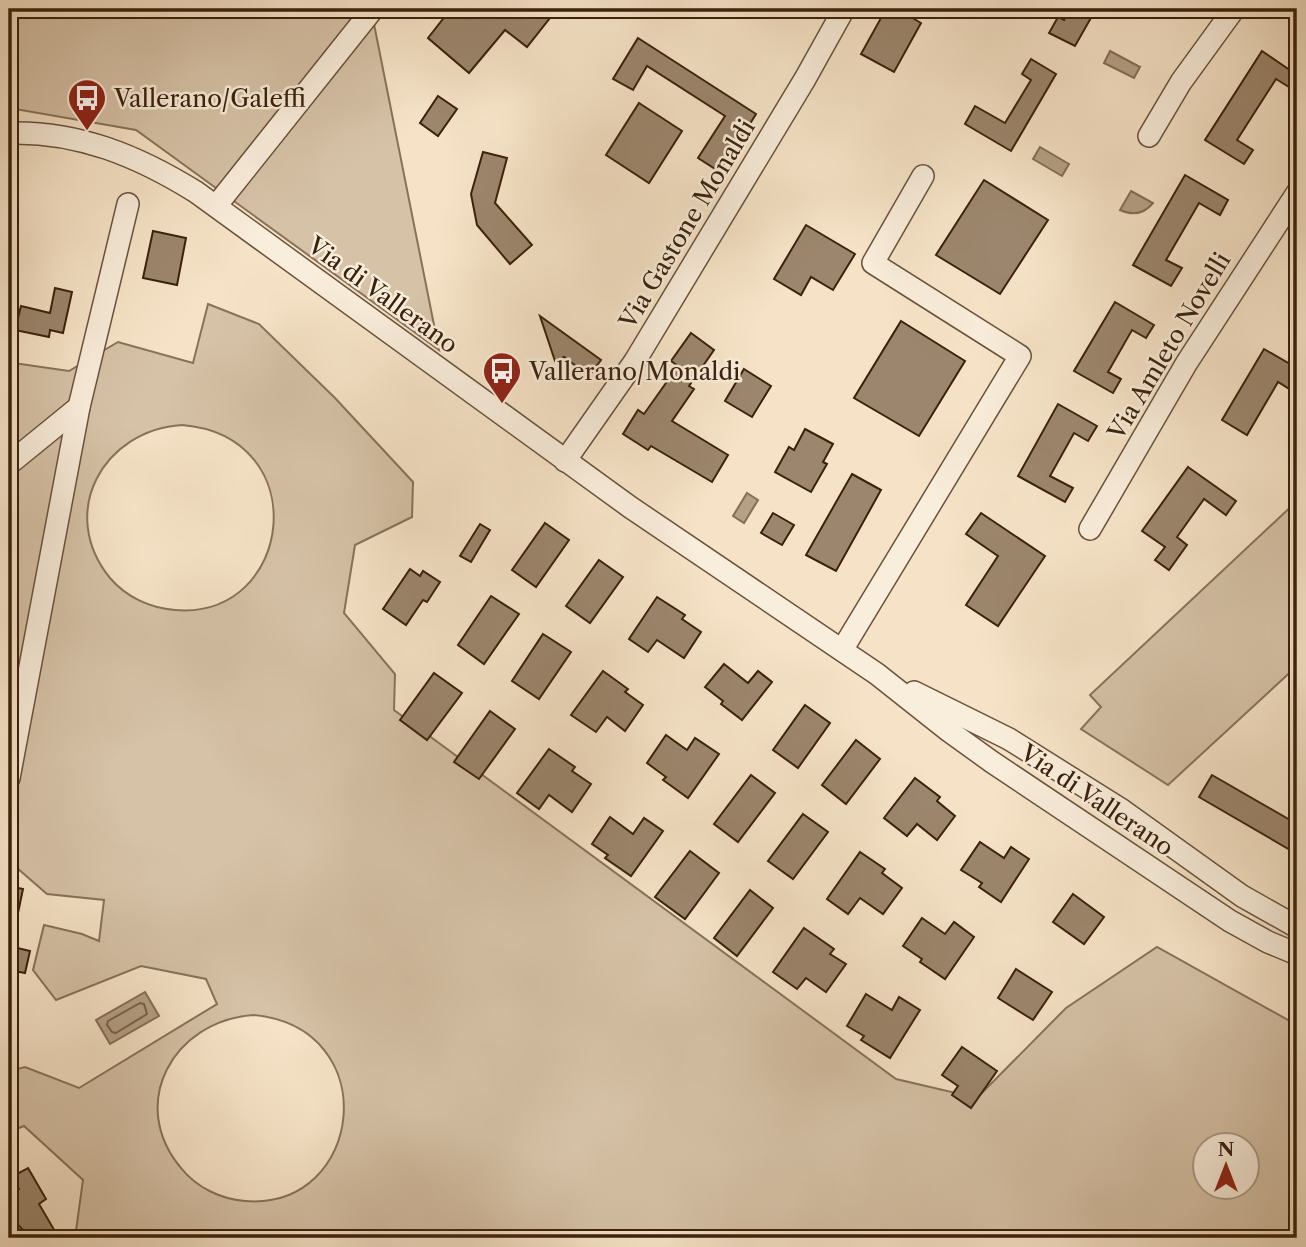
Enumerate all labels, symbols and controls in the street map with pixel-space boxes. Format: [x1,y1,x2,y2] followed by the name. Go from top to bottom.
[66,77,108,132] bus stop icon: Vallerano/Galeffi
[113,84,306,113] place label: Vallerano/Galeffi
[613,114,761,335] street label: Via Gastone Monaldi
[301,230,464,359] street label: Via di Vallerano
[1101,247,1236,446] street label: Via Amleto Novelli
[481,350,523,405] bus stop icon: Vallerano/Monaldi
[528,357,740,386] place label: Vallerano/Monaldi
[1014,737,1179,862] street label: Via di Vallerano
[1190,1132,1260,1202] north arrow
[1218,1138,1234,1161] text: N

